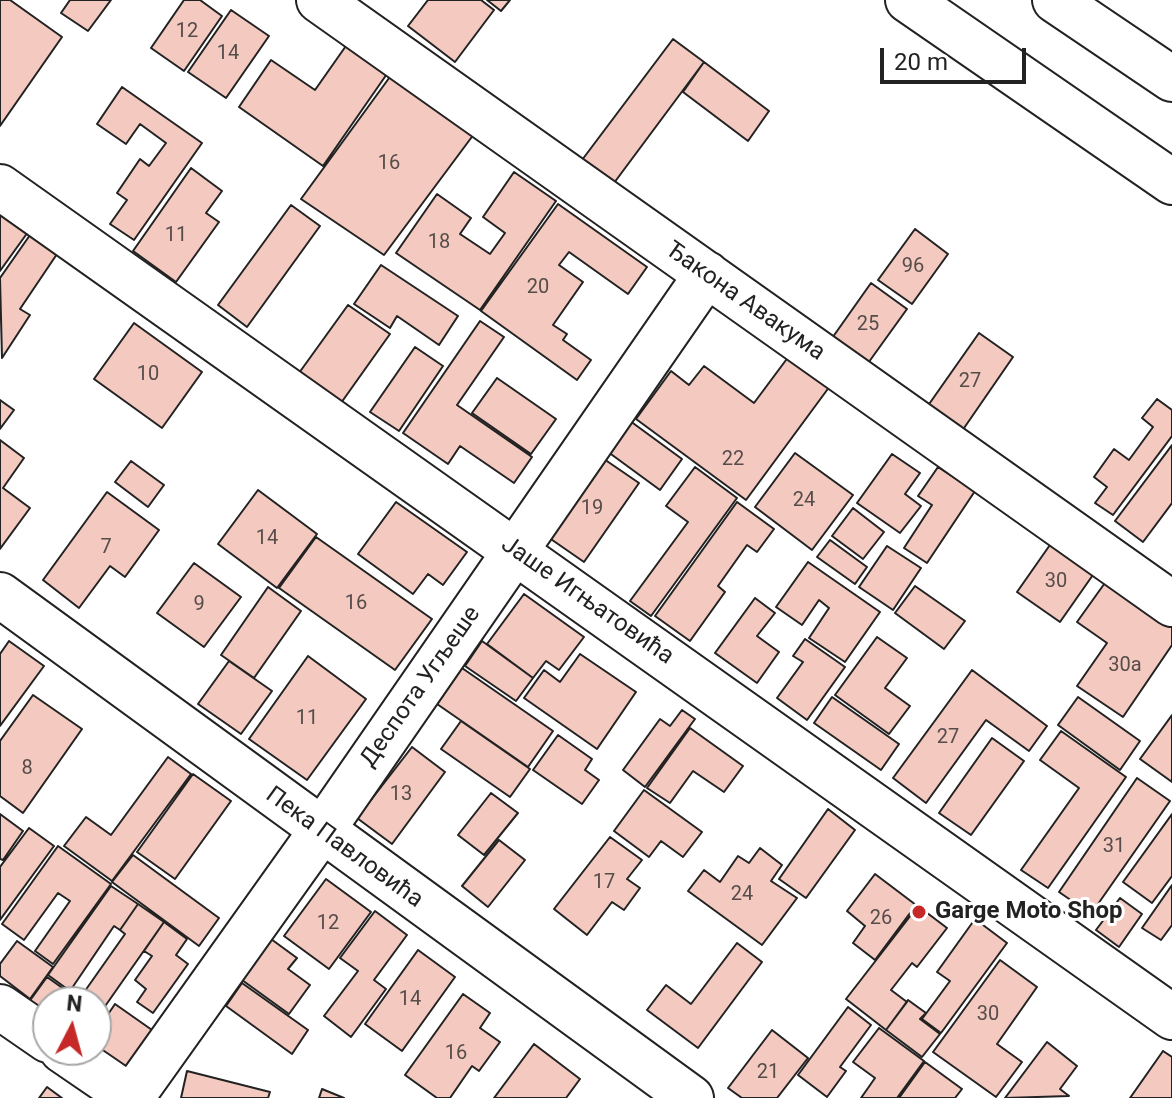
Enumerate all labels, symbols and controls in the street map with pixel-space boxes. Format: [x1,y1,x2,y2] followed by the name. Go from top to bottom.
[176,20,198,44] house number: 12
[884,32,1030,82] scale bar
[217,42,239,66] house number: 14
[894,48,948,76] text: 20 m
[378,152,400,176] house number: 16
[165,224,187,248] house number: 11
[428,231,450,255] house number: 18
[660,236,830,368] street label: Ђакона Авакума
[902,255,924,279] house number: 96
[527,276,549,300] house number: 20
[857,313,879,337] house number: 25
[137,363,159,387] house number: 10
[959,370,981,394] house number: 27
[722,448,744,472] house number: 22
[793,489,815,513] house number: 24
[581,497,603,521] house number: 19
[256,527,278,551] house number: 14
[495,531,679,671] street label: Јаше Игњатовића
[100,536,112,560] house number: 7
[1045,570,1067,594] house number: 30
[345,592,367,616] house number: 16
[193,593,205,617] house number: 9
[355,601,487,773] street label: Деспота Угљеше
[1108,654,1142,678] house number: 30a
[296,707,318,731] house number: 11
[937,726,959,750] house number: 27
[21,757,33,781] house number: 8
[260,781,428,915] street label: Пека Павловића
[390,783,412,807] house number: 13
[1103,835,1125,859] house number: 31
[593,871,615,895] house number: 17
[731,883,753,907] house number: 24
[935,898,1123,926] place label: Garge Moto Shop
[910,903,928,921] marker: Garge Moto Shop
[870,907,892,931] house number: 26
[317,912,339,936] house number: 12
[32,986,112,1066] north arrow
[399,988,421,1012] house number: 14
[65,990,83,1017] text: N
[977,1003,999,1027] house number: 30
[445,1042,467,1066] house number: 16
[757,1061,779,1085] house number: 21

